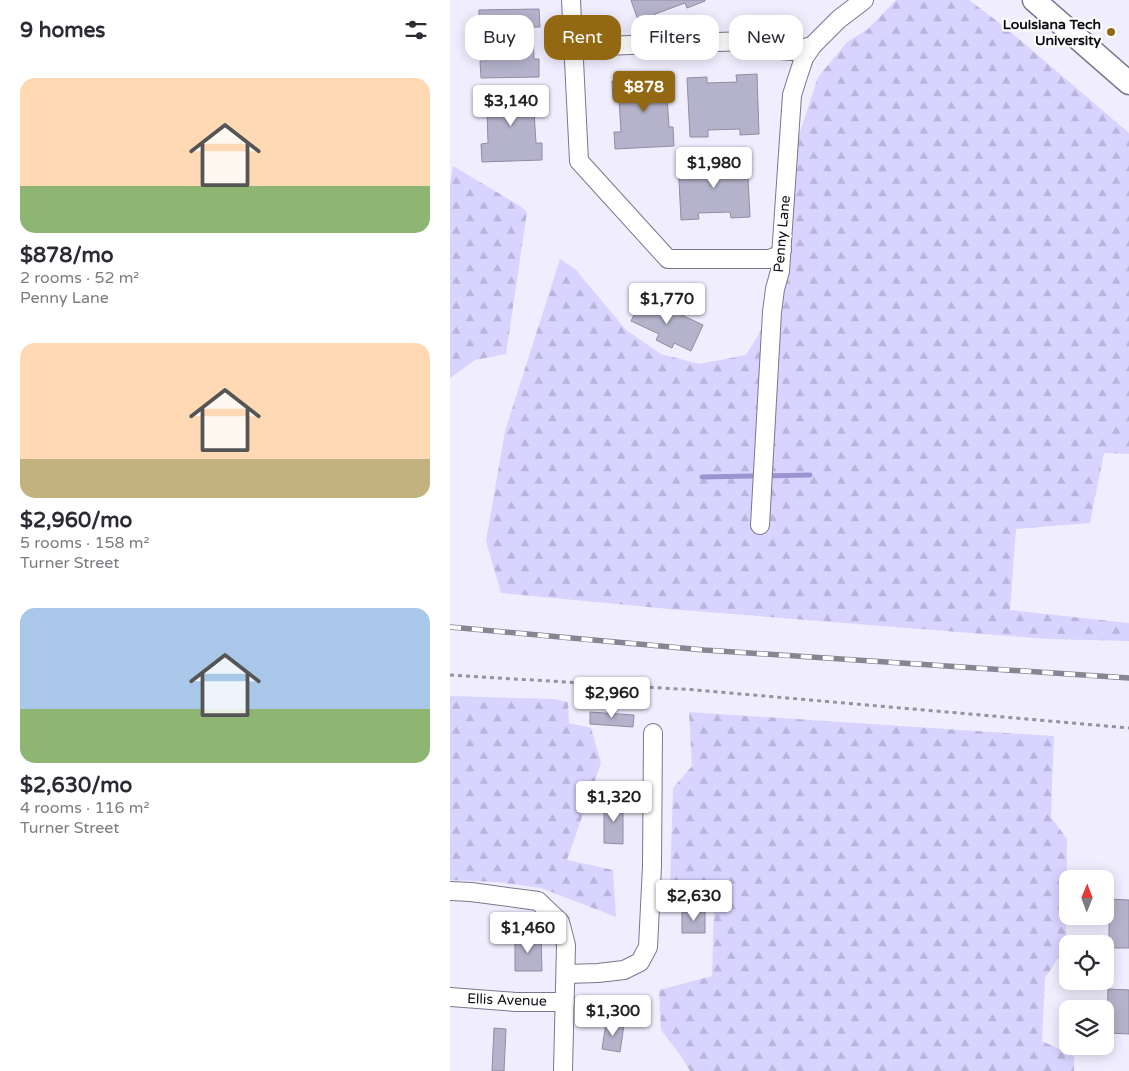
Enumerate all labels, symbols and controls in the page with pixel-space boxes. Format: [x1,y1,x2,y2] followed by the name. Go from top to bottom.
[465,15,534,60] chip: Buy
[544,15,621,60] chip: Rent
[631,15,719,60] chip: Filters
[729,15,803,60] chip: New
[402,16,430,44] icon: filters
[1003,16,1101,49] place label: Louisiana Tech University
[20,18,105,43] text: 9 homes
[1105,26,1117,38] marker: Louisiana Tech University
[614,70,674,113] pin: $878
[624,77,664,97] text: $878
[470,84,552,127] pin: $3,140
[484,91,538,111] text: $3,140
[180,110,270,200] icon: home
[673,146,755,189] pin: $1,980
[687,153,741,173] text: $1,980
[770,195,794,273] street label: Penny Lane
[20,243,114,268] text: $878/mo
[20,268,139,288] text: 2 rooms · 52 m²
[626,282,708,325] pin: $1,770
[20,288,109,308] text: Penny Lane
[640,289,694,309] text: $1,770
[180,375,270,465] icon: home
[20,508,132,533] text: $2,960/mo
[20,533,149,553] text: 5 rooms · 158 m²
[20,553,119,573] text: Turner Street
[180,640,270,730] icon: home
[571,676,653,719] pin: $2,960
[585,683,639,703] text: $2,960
[20,773,132,798] text: $2,630/mo
[573,780,655,823] pin: $1,320
[587,787,641,807] text: $1,320
[20,798,149,818] text: 4 rooms · 116 m²
[20,818,119,838] text: Turner Street
[1059,870,1114,925] north arrow
[1059,870,1114,1055] map controls
[653,880,735,922] pin: $2,630
[667,886,721,906] text: $2,630
[487,912,569,954] pin: $1,460
[501,918,555,938] text: $1,460
[1059,935,1114,990] button: locate
[467,990,547,1010] street label: Ellis Avenue
[572,994,654,1037] pin: $1,300
[1059,1000,1114,1055] button: layers
[586,1001,640,1021] text: $1,300

